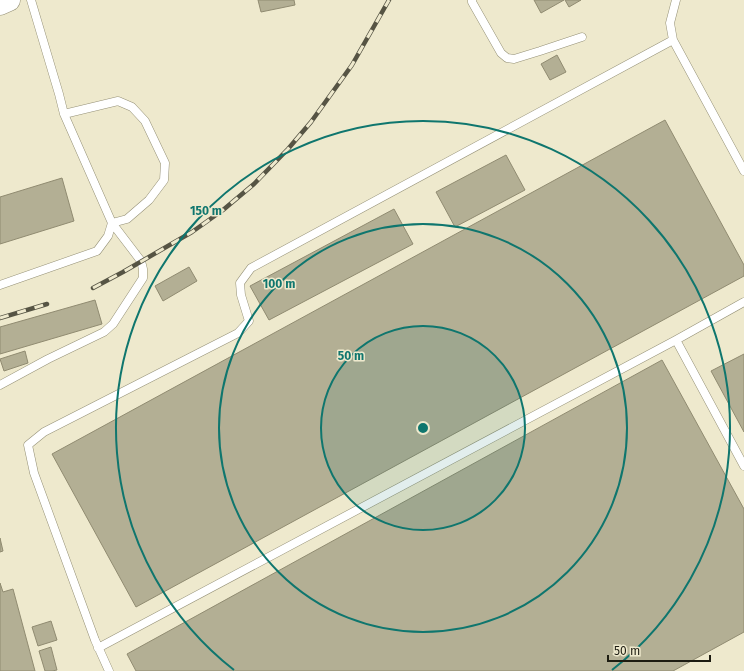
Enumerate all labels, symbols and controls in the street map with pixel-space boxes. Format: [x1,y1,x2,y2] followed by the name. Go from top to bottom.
[190,204,222,218] text: 150 m
[263,277,295,291] text: 100 m
[338,349,364,363] text: 50 m
[416,421,430,435] centre of rings
[608,637,710,663] scale bar
[614,644,640,658] text: 50 m

